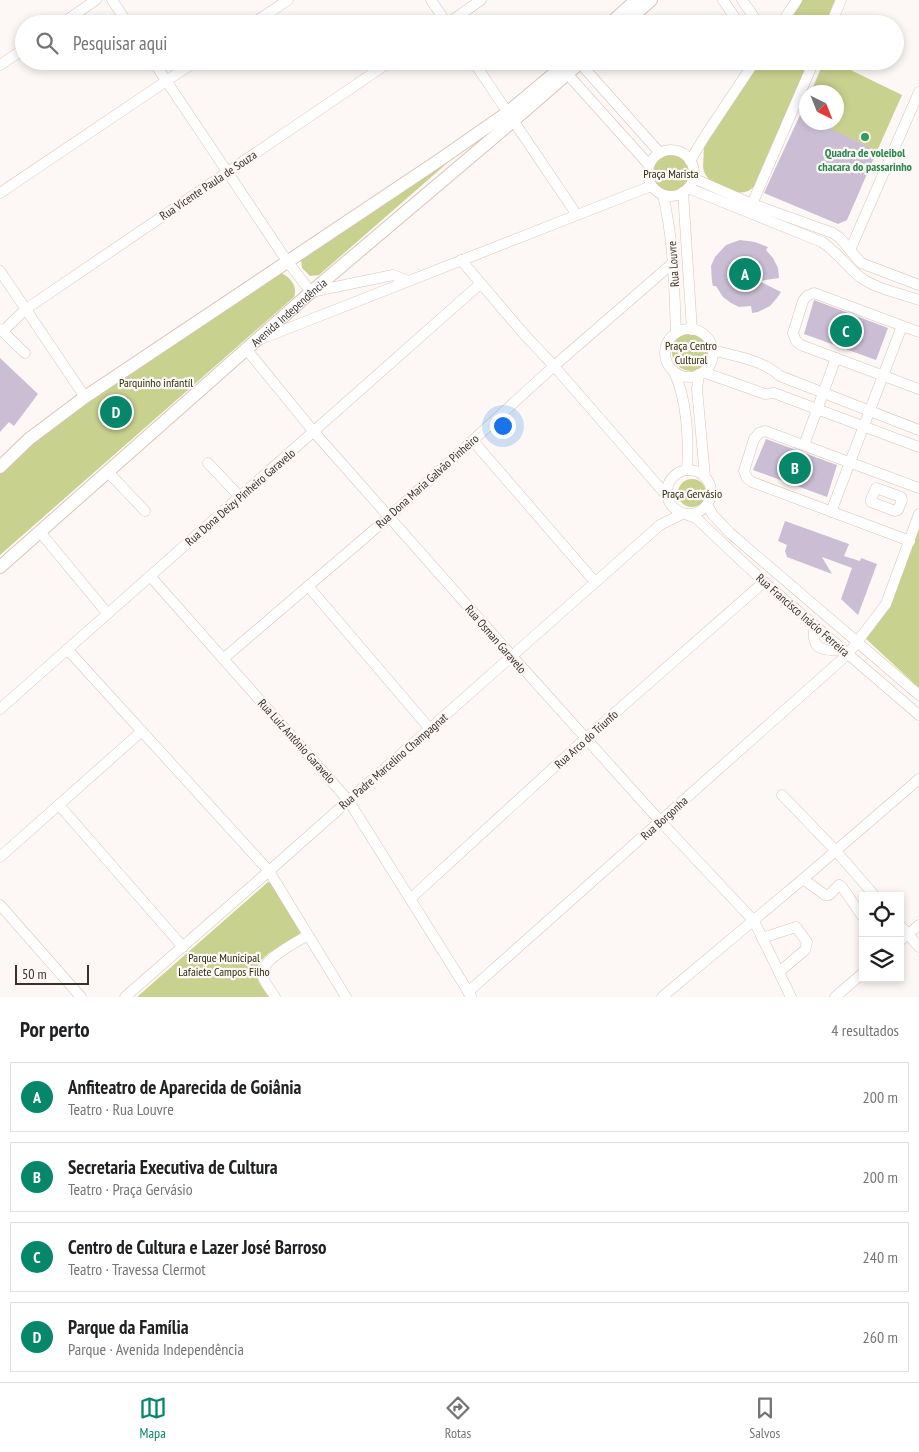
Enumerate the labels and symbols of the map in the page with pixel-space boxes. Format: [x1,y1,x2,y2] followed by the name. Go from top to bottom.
[799,85,844,130] north arrow
[859,131,871,143] marker: Quadra de voleibol chacara do passarinho
[818,145,913,174] place label: Quadra de voleibol chacara do passarinho
[157,147,260,223] street label: Rua Vicente Paula de Souza
[643,166,699,181] park label: Praça Marista
[664,240,682,287] street label: Rua Louvre
[729,255,761,293] pin: A
[247,275,330,349] street label: Avenida Independência
[830,312,862,350] pin: C
[665,338,717,367] park label: Praça Centro Cultural
[119,375,193,390] park label: Parquinho infantíl
[100,393,132,431] pin: D
[490,413,516,439] your location
[372,431,482,531] street label: Rua Dona Maria Galvão Pinheiro
[182,445,298,549] street label: Rua Dona Deizy Pinheiro Garavelo
[779,449,811,487] pin: B
[662,486,722,501] park label: Praça Gervásio
[753,570,853,660] street label: Rua Francisco Inácio Ferreira
[462,602,530,676] street label: Rua Osman Garavelo
[255,696,339,786] street label: Rua Luiz Antônio Garavelo
[551,707,621,771] street label: Rua Arco do Triunfo
[336,709,451,812] street label: Rua Padre Marcelino Champagnat
[637,793,691,843] street label: Rua Borgonha
[178,950,270,979] park label: Parque Municipal Lafaiete Campos Filho
[15,962,89,985] scale bar

